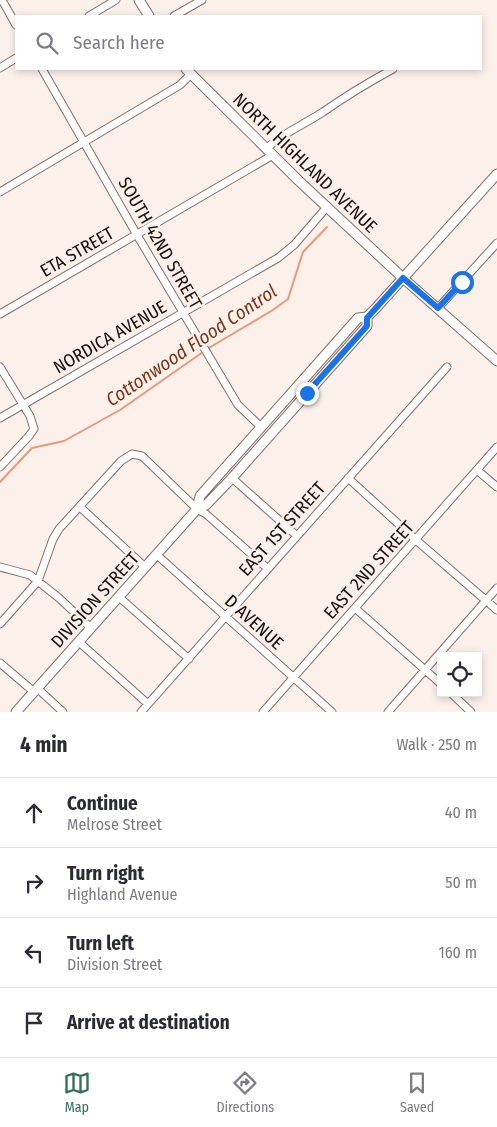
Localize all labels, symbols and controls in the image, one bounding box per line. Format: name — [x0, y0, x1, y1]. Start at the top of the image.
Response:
search box — [15, 15, 482, 70]
icon: search — [33, 29, 61, 57]
text: Search here — [73, 31, 165, 54]
street label: NORTH HIGHLAND AVENUE — [228, 88, 382, 238]
street label: SOUTH 42ND STREET — [113, 173, 207, 313]
street label: ETA STREET — [36, 222, 118, 282]
route start — [451, 271, 474, 294]
water label: Cottonwood Flood Control — [101, 280, 281, 411]
street label: NORDICA AVENUE — [50, 296, 170, 378]
route end — [296, 382, 319, 405]
street label: EAST 1ST STREET — [234, 477, 330, 581]
street label: EAST 2ND STREET — [319, 516, 419, 624]
street label: DIVISION STREET — [46, 547, 144, 652]
street label: D AVENUE — [220, 590, 288, 654]
map controls — [437, 652, 482, 697]
button: locate — [437, 652, 482, 697]
text: 4 min — [20, 732, 68, 758]
text: Walk · 250 m — [396, 735, 477, 754]
text: Continue — [67, 792, 138, 815]
icon: ahead — [20, 799, 48, 827]
text: 40 m — [445, 803, 477, 822]
text: Melrose Street — [67, 815, 162, 834]
text: Turn right — [67, 862, 144, 885]
icon: right — [20, 869, 48, 897]
text: 50 m — [445, 873, 477, 892]
text: Highland Avenue — [67, 885, 178, 904]
text: Turn left — [67, 932, 134, 955]
icon: left — [20, 939, 48, 967]
text: 160 m — [438, 943, 477, 962]
text: Division Street — [67, 955, 162, 974]
icon: arrive — [20, 1009, 48, 1037]
text: Arrive at destination — [67, 1011, 230, 1034]
tab: Map — [63, 1069, 91, 1116]
tab: Directions — [216, 1069, 274, 1116]
tab: Saved — [400, 1069, 434, 1116]

